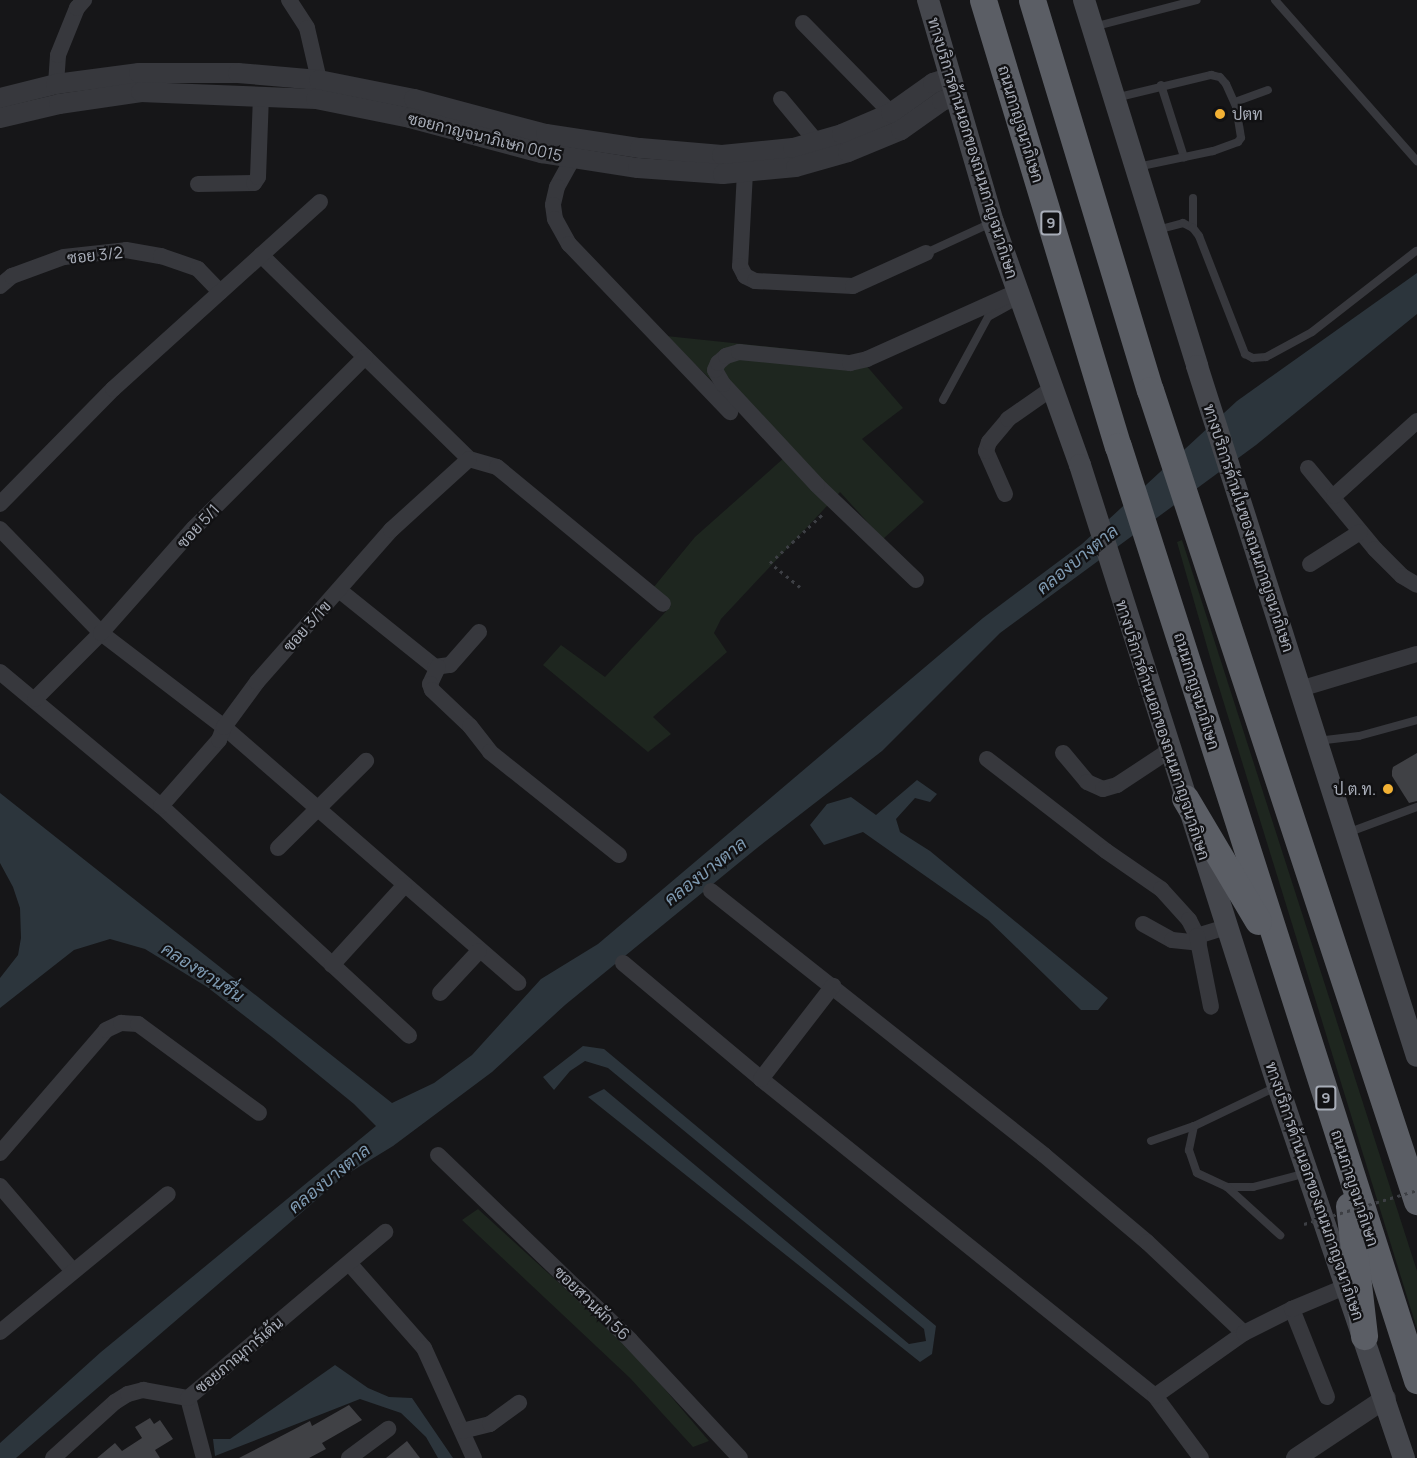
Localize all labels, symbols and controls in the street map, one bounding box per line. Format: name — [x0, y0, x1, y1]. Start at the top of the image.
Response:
street label: ทางบริการด้านนอกของถนนกาญจนาภิเษก — [924, 15, 1022, 281]
street label: ถนนกาญจนาภิเษก — [994, 63, 1048, 185]
place label: ปตท — [1232, 104, 1263, 124]
marker: ปตท — [1213, 107, 1227, 121]
street label: ซอยกาญจนาภิเษก 0015 — [406, 109, 564, 165]
road number: 9 — [1039, 211, 1063, 235]
street label: ซอย 3/2 — [66, 243, 124, 267]
street label: ทางบริการด้านในของถนนกาญจนาภิเษก — [1200, 401, 1298, 655]
street label: ซอย 5/1 — [173, 500, 223, 552]
water label: คลองบางตาล — [1032, 520, 1122, 598]
street label: ซอย 3/1ข — [279, 596, 335, 656]
street label: ทางบริการด้านนอกของถนนกาญจนาภิเษก — [1112, 598, 1214, 862]
street label: ถนนกาญจนาภิเษก — [1170, 630, 1224, 752]
place label: ป.ต.ท. — [1333, 779, 1376, 799]
marker: ป.ต.ท. — [1381, 782, 1395, 796]
water label: คลองบางตาล — [659, 832, 751, 910]
water label: คลองชวนชื่น — [158, 937, 248, 1007]
street label: ทางบริการด้านนอกของถนนกาญจนาภิเษก — [1262, 1059, 1368, 1323]
road number: 9 — [1314, 1086, 1338, 1110]
street label: ถนนกาญจนาภิเษก — [1327, 1127, 1383, 1249]
water label: คลองบางตาล — [284, 1139, 374, 1217]
street label: ซอยสวนผัก 56 — [550, 1262, 634, 1344]
street label: ซอยภาณุการ์เด้น — [191, 1313, 287, 1397]

